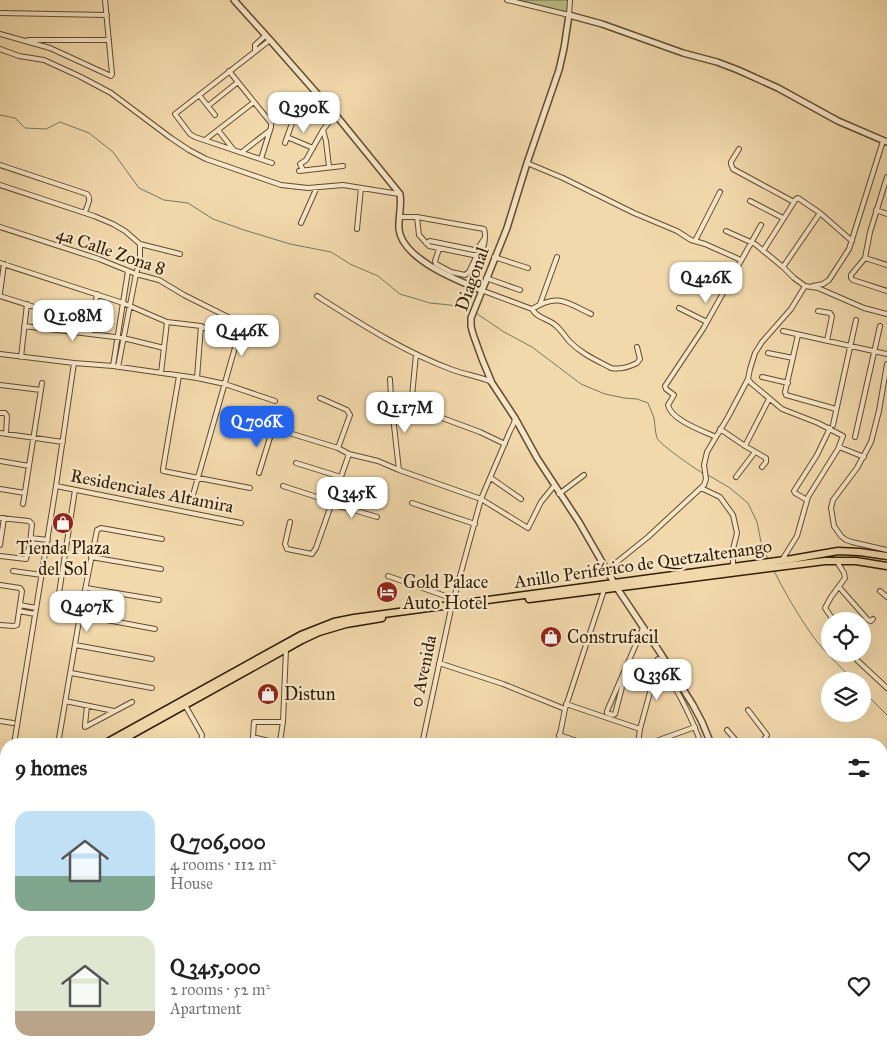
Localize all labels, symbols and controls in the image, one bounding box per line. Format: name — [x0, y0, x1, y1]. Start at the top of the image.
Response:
pin: Q 390K — [263, 92, 345, 134]
text: Q 390K — [279, 98, 329, 117]
street label: 4a Calle Zona 8 — [54, 222, 168, 280]
street label: Diagonal — [450, 244, 495, 314]
pin: Q 426K — [665, 262, 747, 304]
text: Q 426K — [680, 268, 732, 287]
pin: Q 1.08M — [27, 300, 119, 342]
text: Q 1.08M — [44, 306, 102, 325]
pin: Q 446K — [201, 314, 283, 357]
text: Q 446K — [216, 321, 268, 340]
pin: Q 1.17M — [359, 392, 451, 434]
text: Q 1.17M — [377, 398, 433, 417]
pin: Q 706K — [216, 406, 298, 448]
text: Q 706K — [231, 412, 283, 431]
street label: Residenciales Altamira — [68, 464, 236, 518]
pin: Q 345K — [311, 476, 393, 519]
text: Q 345K — [328, 483, 376, 502]
shop icon: Tienda Plaza del Sol — [51, 511, 75, 535]
street label: Anillo Periférico de Quetzaltenango — [512, 535, 774, 594]
place label: Tienda Plaza del Sol — [16, 537, 110, 580]
place label: Gold Palace Auto Hotel — [402, 571, 488, 614]
hotel icon: Gold Palace Auto Hotel — [375, 580, 399, 604]
pin: Q 407K — [46, 590, 128, 633]
text: Q 407K — [61, 597, 113, 616]
map controls — [821, 612, 871, 722]
button: locate — [821, 612, 871, 662]
shop icon: Construfacil — [539, 625, 563, 649]
place label: Construfacil — [567, 626, 659, 648]
street label: 0 Avenida — [405, 633, 441, 709]
pin: Q 336K — [616, 658, 698, 701]
text: Q 336K — [633, 665, 681, 684]
button: layers — [821, 672, 871, 722]
shop icon: Distun — [256, 682, 280, 706]
place label: Distun — [284, 683, 336, 705]
icon: filters — [845, 754, 873, 782]
text: 9 homes — [15, 755, 87, 781]
text: Q 706,000 — [170, 829, 266, 855]
icon: home — [55, 831, 115, 891]
icon: heart — [845, 847, 873, 875]
text: 4 rooms · 112 m² — [170, 855, 276, 874]
text: House — [170, 874, 213, 893]
text: Q 345,000 — [170, 954, 261, 980]
icon: home — [55, 956, 115, 1016]
icon: heart — [845, 972, 873, 1000]
text: 2 rooms · 52 m² — [170, 980, 270, 999]
text: Apartment — [170, 999, 242, 1018]

